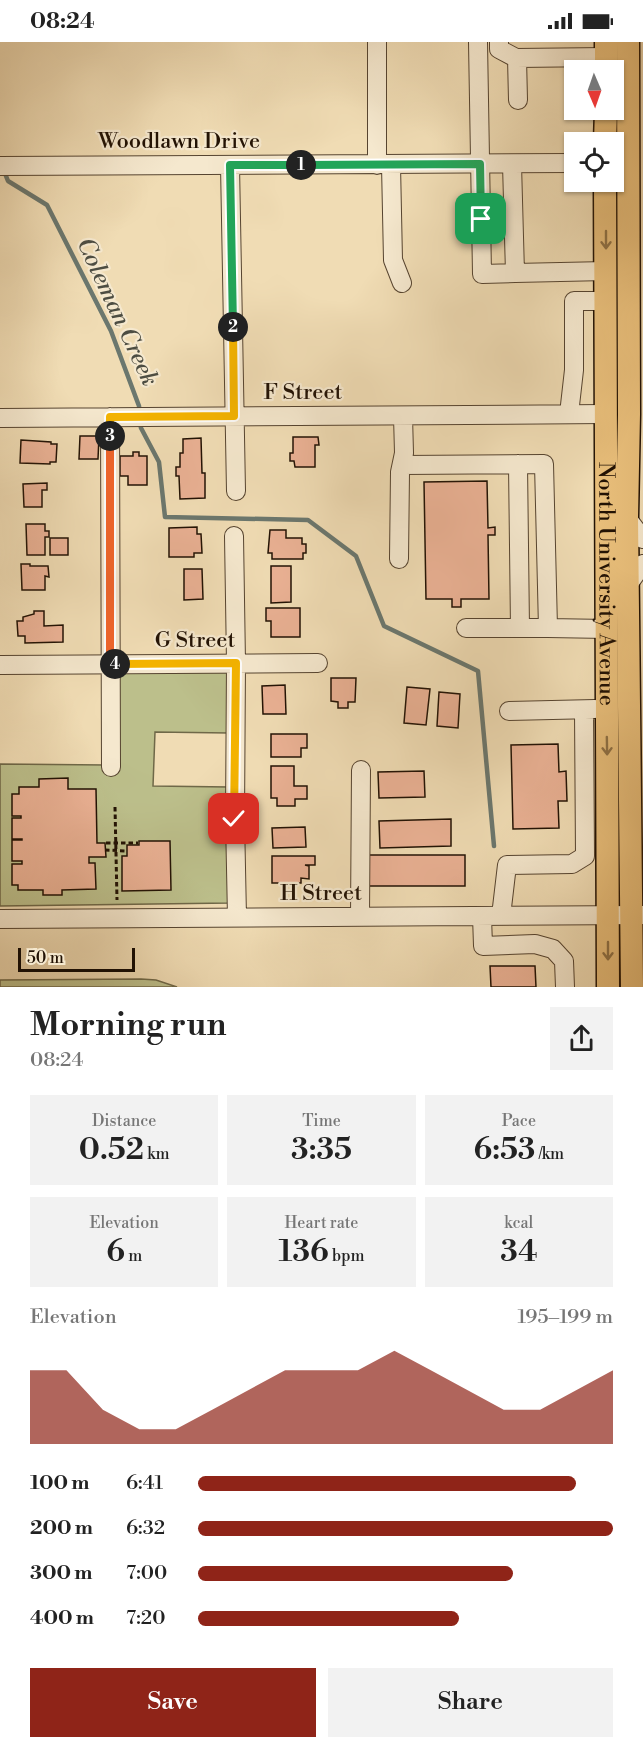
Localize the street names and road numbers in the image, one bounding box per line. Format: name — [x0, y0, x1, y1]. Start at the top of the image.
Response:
street label: Woodlawn Drive — [97, 128, 260, 155]
street label: F Street — [264, 379, 343, 406]
street label: North University Avenue — [593, 462, 620, 706]
street label: G Street — [155, 627, 235, 654]
street label: H Street — [280, 880, 362, 907]

